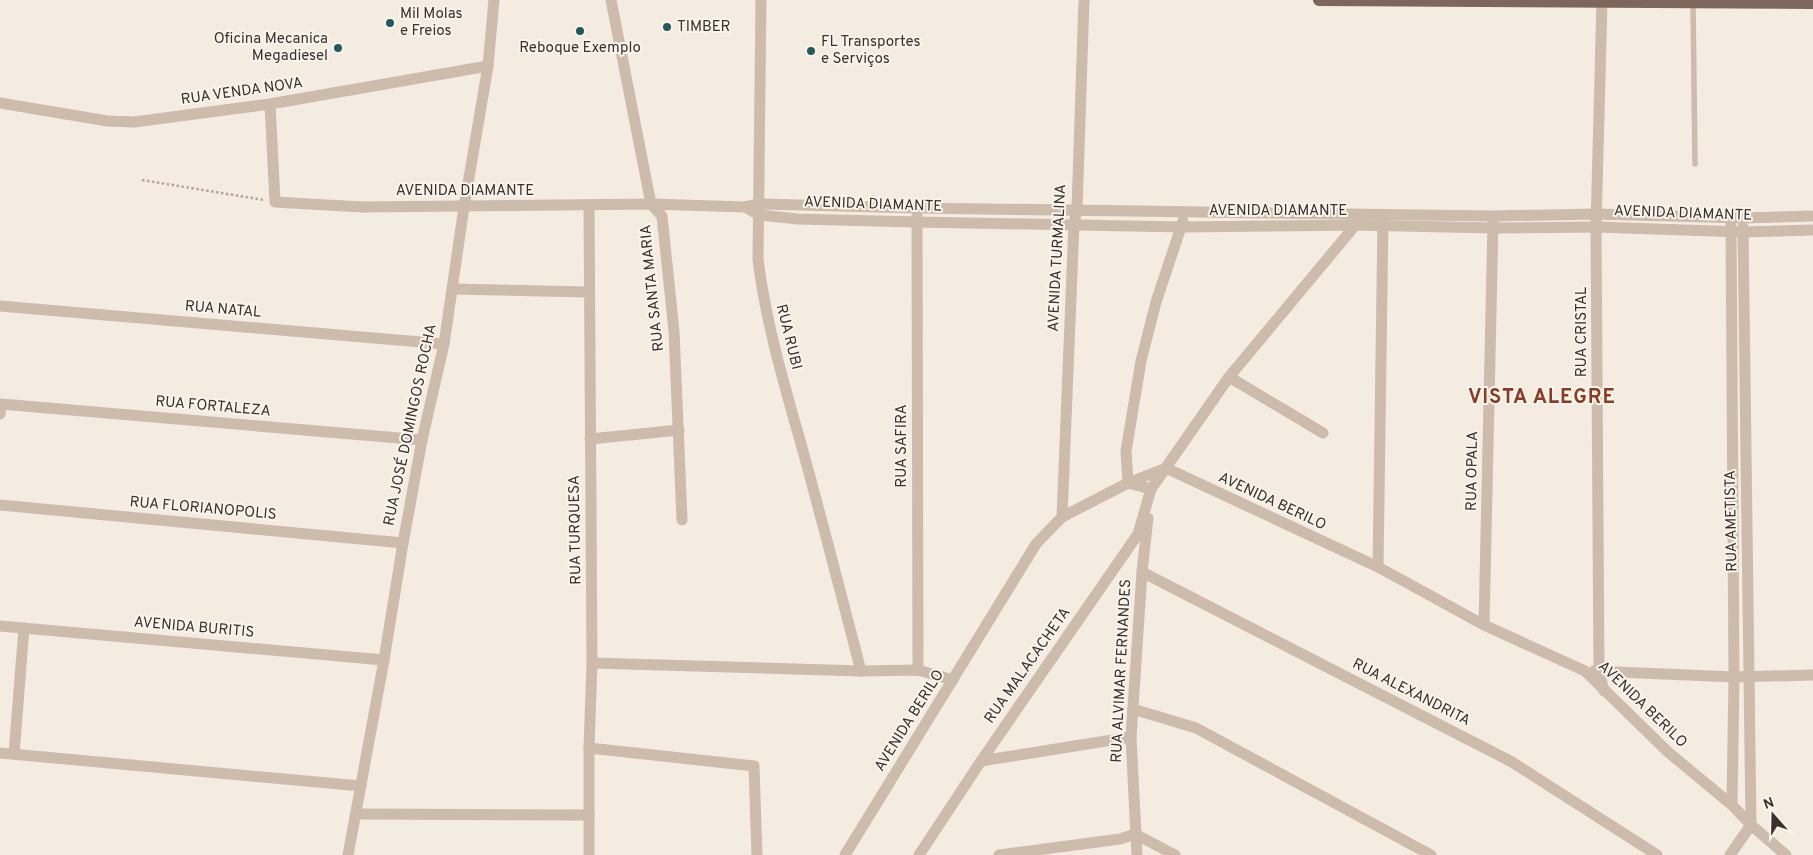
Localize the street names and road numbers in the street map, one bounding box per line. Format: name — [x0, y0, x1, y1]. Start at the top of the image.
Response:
street label: RUA VENDA NOVA — [180, 74, 304, 110]
street label: AVENIDA DIAMANTE — [396, 182, 534, 201]
street label: AVENIDA TURMALINA — [1045, 184, 1071, 332]
street label: AVENIDA DIAMANTE — [803, 193, 943, 217]
street label: AVENIDA DIAMANTE — [1209, 202, 1347, 221]
street label: AVENIDA DIAMANTE — [1613, 202, 1753, 226]
street label: RUA SANTA MARIA — [637, 224, 669, 352]
street label: RUA CRISTAL — [1573, 287, 1592, 377]
street label: RUA NATAL — [184, 297, 262, 323]
street label: RUA RUBI — [771, 302, 805, 372]
street label: RUA JOSÉ DOMINGOS ROCHA — [379, 322, 442, 528]
street label: RUA FORTALEZA — [154, 392, 272, 422]
street label: RUA SAFIRA — [893, 404, 912, 488]
street label: RUA OPALA — [1463, 431, 1483, 511]
street label: AVENIDA BERILO — [1215, 469, 1329, 535]
street label: RUA AMETISTA — [1722, 470, 1742, 572]
street label: RUA TURQUESA — [566, 475, 586, 585]
street label: RUA FLORIANOPOLIS — [129, 493, 277, 525]
street label: RUA ALVIMAR FERNANDES — [1108, 579, 1136, 763]
street label: RUA MALACACHETA — [981, 604, 1075, 728]
street label: AVENIDA BURITIS — [133, 613, 255, 643]
street label: RUA ALEXANDRITA — [1349, 655, 1473, 731]
street label: AVENIDA BERILO — [1593, 658, 1691, 752]
street label: AVENIDA BERILO — [871, 666, 949, 776]

